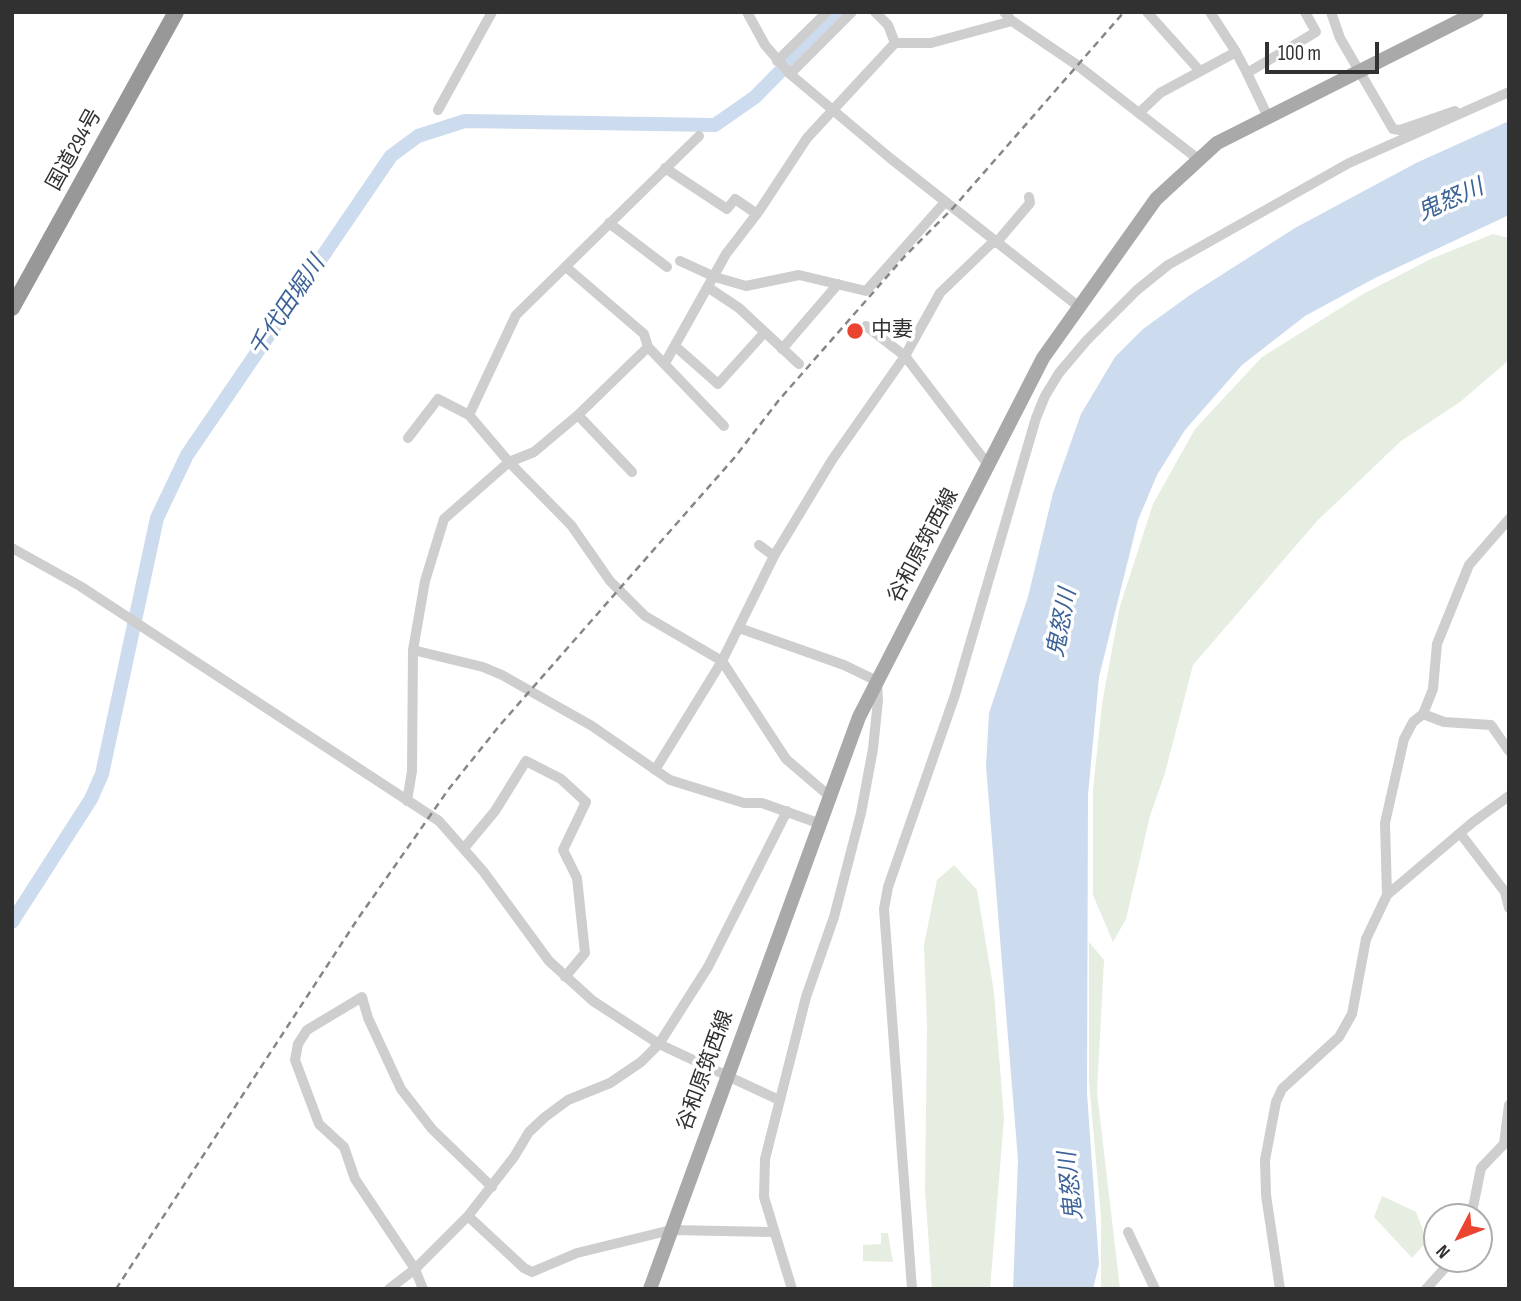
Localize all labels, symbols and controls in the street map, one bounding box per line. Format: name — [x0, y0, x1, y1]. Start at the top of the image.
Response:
scale bar — [1269, 28, 1383, 72]
text: 100 m — [1278, 41, 1321, 66]
street label: 国道294号 — [42, 105, 108, 195]
water label: 鬼怒川 — [1414, 174, 1488, 228]
water label: 千代田堀川 — [244, 252, 332, 362]
place label: 中妻 — [871, 318, 913, 344]
marker: 中妻 — [845, 321, 865, 341]
street label: 谷和原筑西線 — [883, 484, 965, 608]
water label: 鬼怒川 — [1043, 587, 1083, 659]
street label: 谷和原筑西線 — [673, 1007, 739, 1135]
water label: 鬼怒川 — [1055, 1150, 1089, 1222]
north arrow — [1423, 1203, 1493, 1273]
text: N — [1432, 1240, 1455, 1263]

